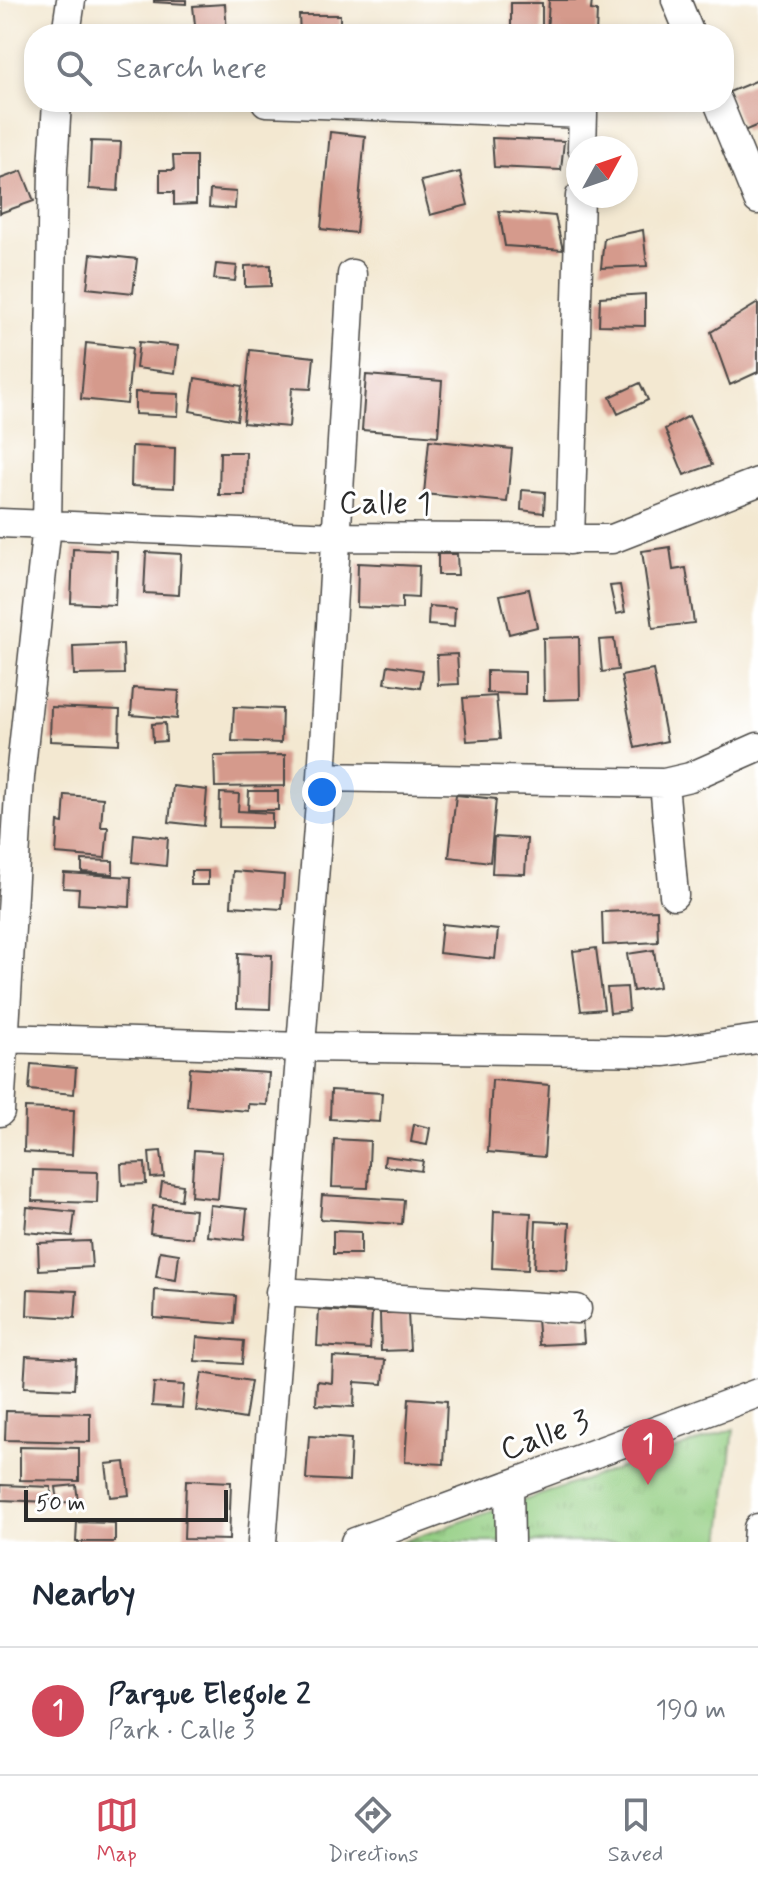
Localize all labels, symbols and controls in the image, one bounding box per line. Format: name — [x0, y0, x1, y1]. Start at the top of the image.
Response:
search box — [24, 24, 734, 112]
icon: search — [52, 46, 96, 90]
text: Search here — [116, 49, 267, 88]
north arrow — [566, 136, 638, 208]
street label: Calle 1 — [339, 482, 431, 526]
your location — [302, 772, 342, 812]
street label: Calle 3 — [495, 1401, 595, 1471]
pin: 1 — [622, 1419, 674, 1485]
scale bar — [24, 1486, 228, 1522]
text: 50 m — [36, 1490, 85, 1518]
text: Nearby — [32, 1572, 136, 1617]
text: Parque Elegole 2 — [108, 1675, 311, 1714]
text: 1 — [52, 1694, 64, 1728]
text: 190 m — [656, 1694, 726, 1728]
text: Park · Calle 3 — [108, 1714, 254, 1748]
tab: Map — [95, 1793, 139, 1869]
tab: Directions — [328, 1793, 418, 1869]
tab: Saved — [608, 1793, 663, 1869]

